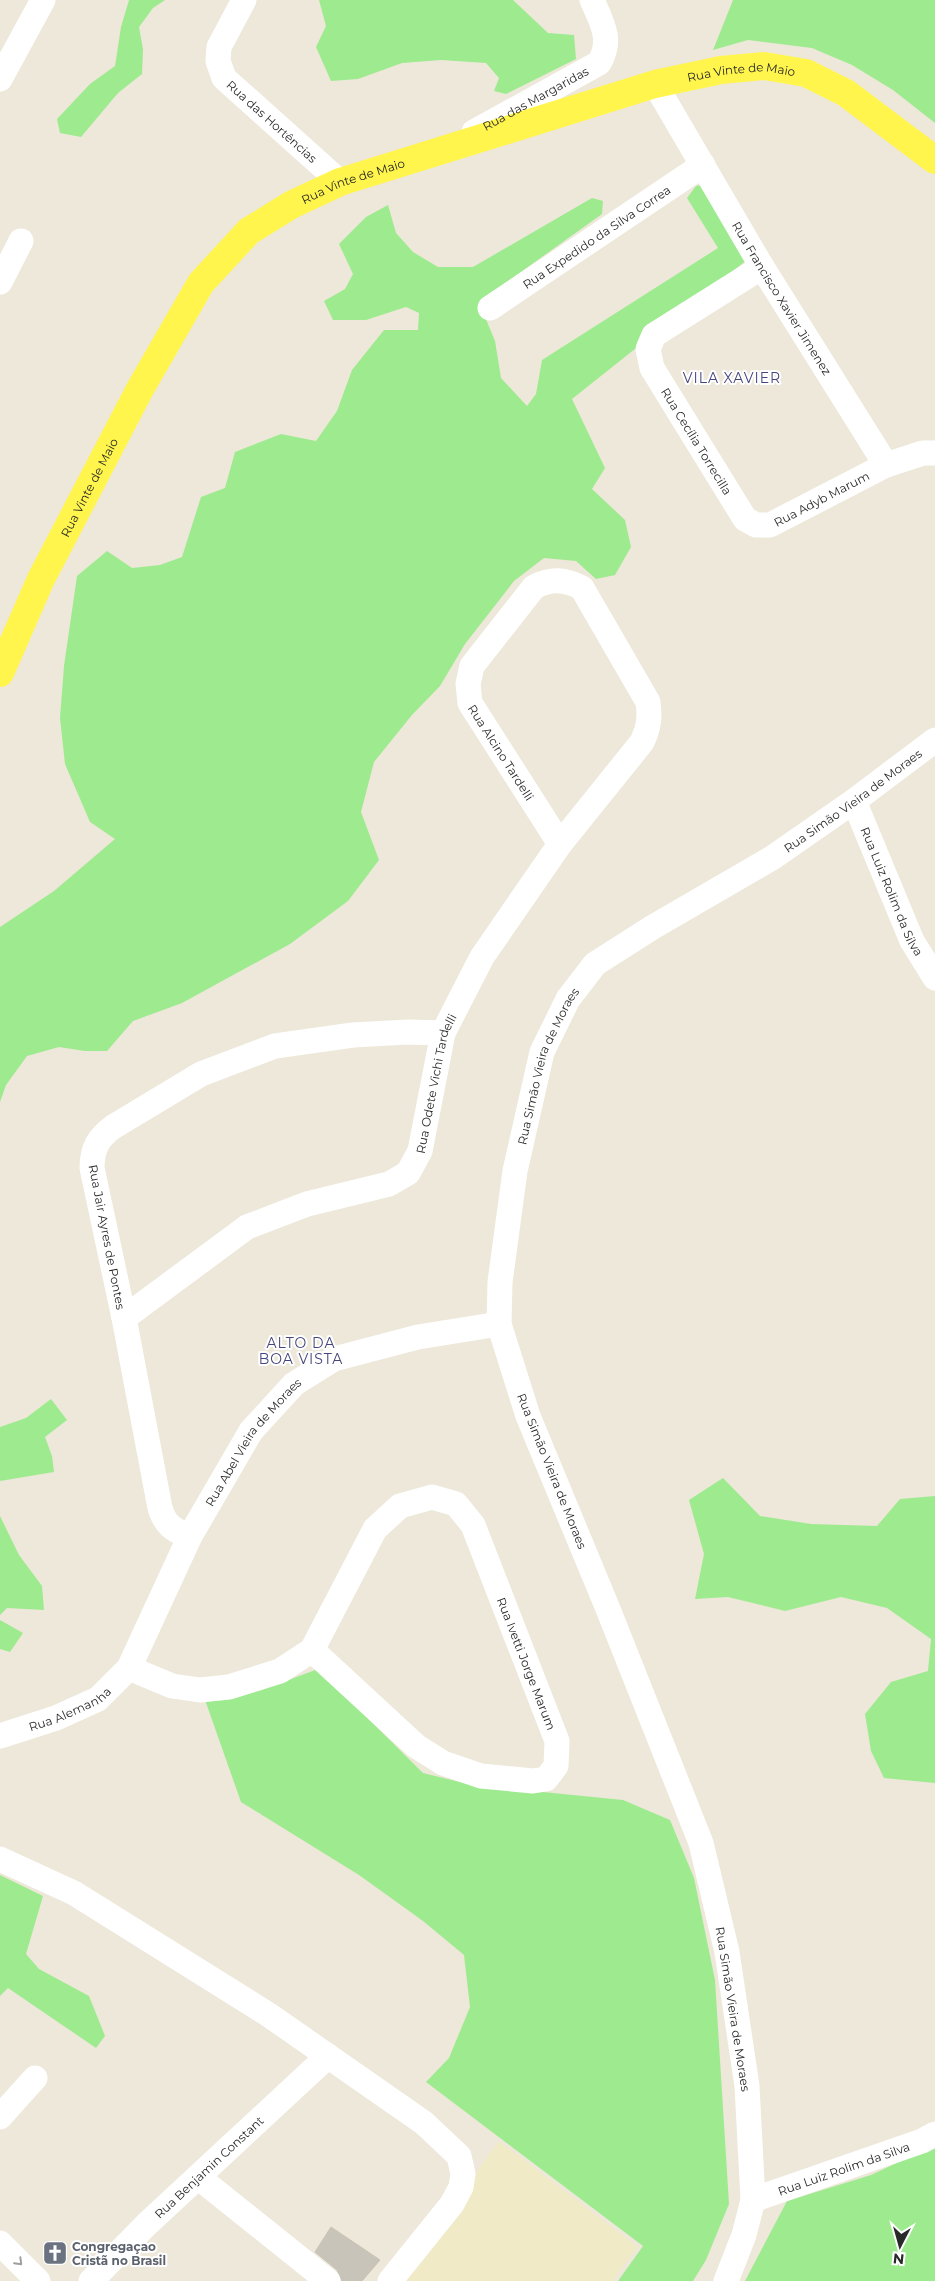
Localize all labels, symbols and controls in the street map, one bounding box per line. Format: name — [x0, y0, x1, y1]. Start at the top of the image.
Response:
street label: Rua Vinte de Maio — [686, 58, 797, 84]
street label: Rua das Margaridas — [480, 63, 591, 133]
street label: Rua das Hortências — [224, 77, 321, 166]
street label: Rua Vinte de Maio — [299, 155, 407, 207]
street label: Rua Expedido da Silva Correa — [519, 182, 673, 292]
street label: Rua Francisco Xavier Jimenez — [729, 219, 835, 378]
district label: VILA XAVIER — [683, 369, 781, 387]
street label: Rua Cecília Torrecilla — [658, 385, 736, 497]
street label: Rua Vinte de Maio — [57, 435, 121, 539]
street label: Rua Adyb Marum — [771, 467, 872, 529]
street label: Rua Alcino Tardelli — [465, 701, 538, 803]
street label: Rua Simão Vieira de Moraes — [781, 745, 924, 855]
street label: Rua Luiz Rolim da Silva — [858, 825, 927, 958]
street label: Rua Simão Vieira de Moraes — [514, 984, 582, 1146]
street label: Rua Odete Vichi Tardelli — [412, 1011, 459, 1155]
street label: Rua Jair Ayres de Pontes — [86, 1163, 128, 1311]
district label: ALTO DA BOA VISTA — [259, 1334, 343, 1368]
street label: Rua Abel Vieira de Moraes — [202, 1374, 304, 1509]
street label: Rua Simão Vieira de Moraes — [514, 1391, 590, 1551]
street label: Rua Ivetti Jorge Marum — [494, 1595, 559, 1732]
street label: Rua Alemanha — [27, 1683, 114, 1734]
street label: Rua Simão Vieira de Moraes — [713, 1926, 753, 2093]
street label: Rua Benjamin Constant — [151, 2112, 266, 2221]
street label: Rua Luiz Rolim da Silva — [776, 2138, 912, 2198]
north arrow — [875, 2221, 925, 2271]
place label: Congregaçao Cristã no Brasil — [72, 2239, 166, 2268]
church icon: Congregaçao Cristã no Brasil — [42, 2240, 68, 2266]
text: N — [892, 2249, 905, 2268]
one-way arrow — [13, 2256, 22, 2265]

